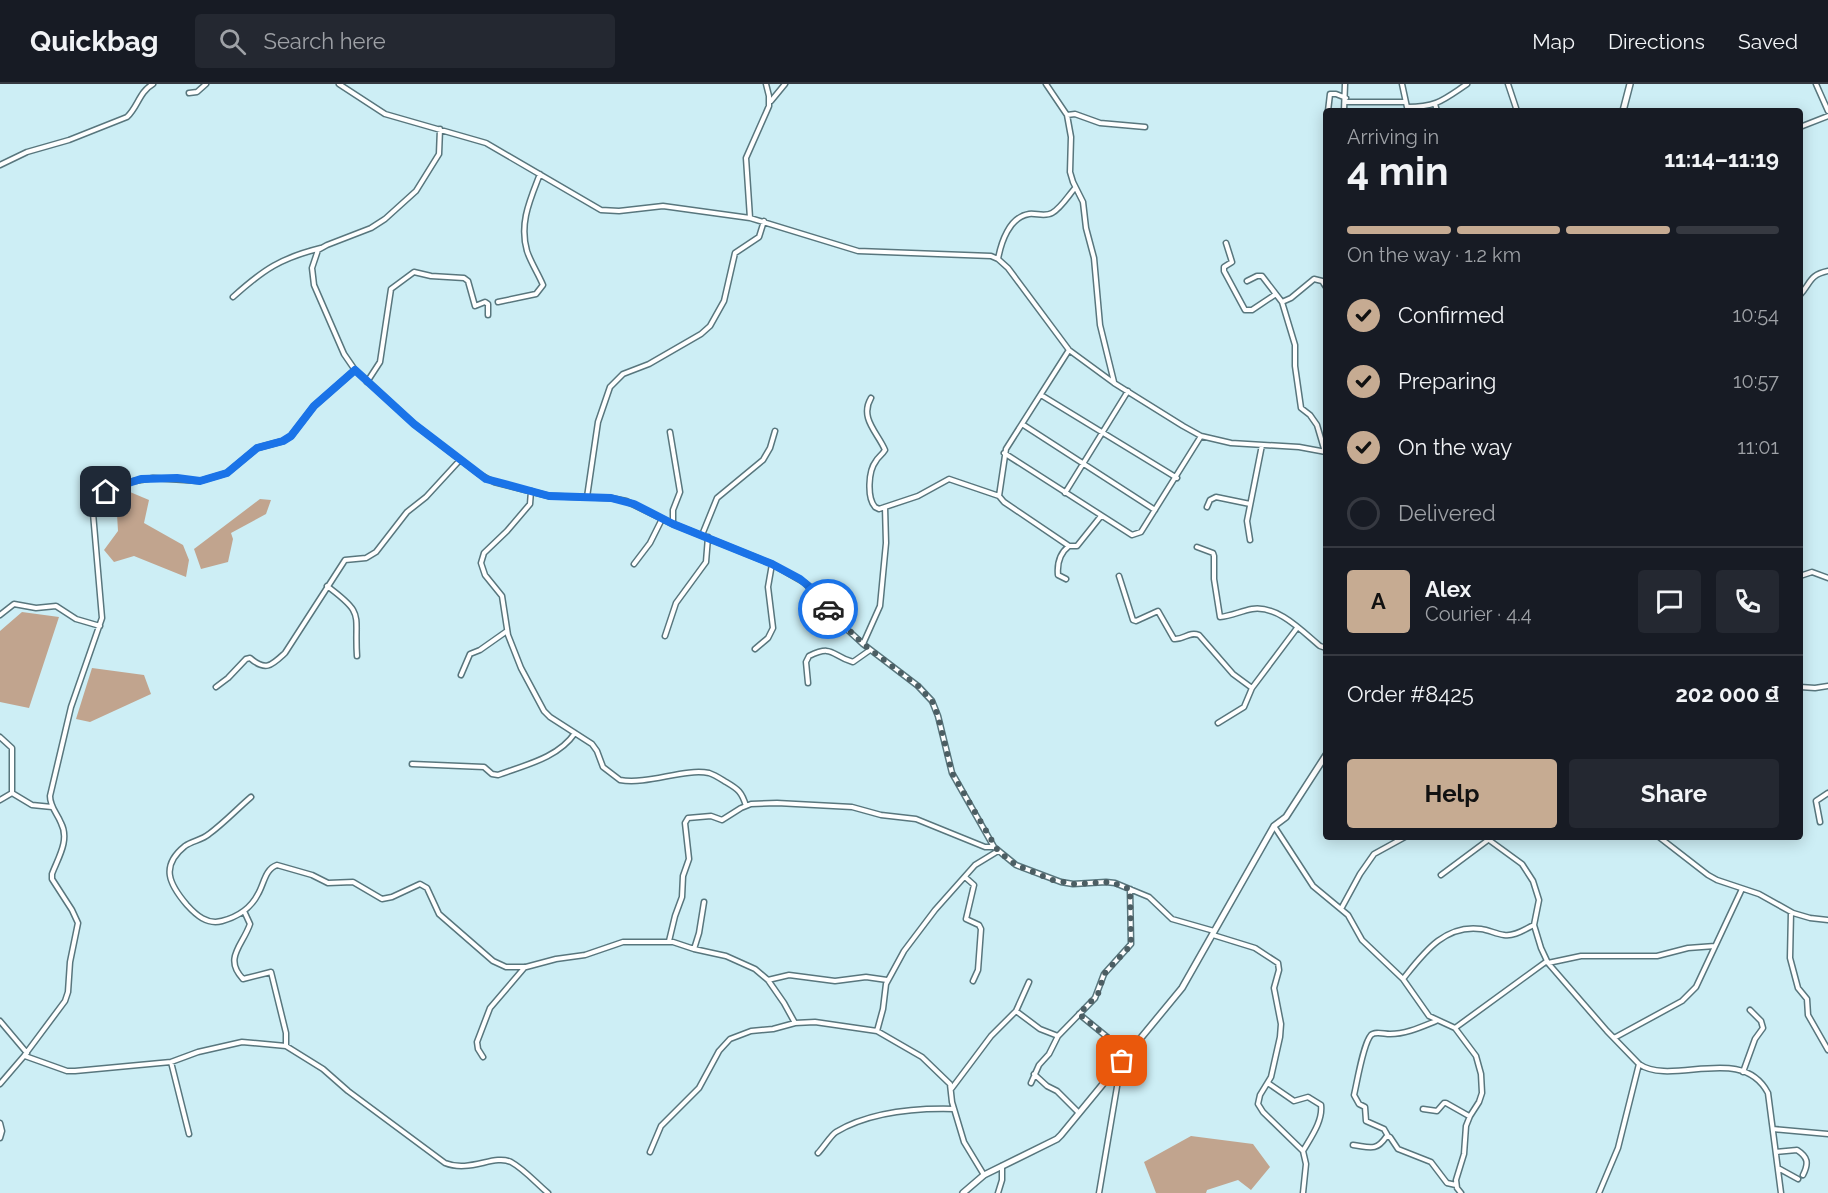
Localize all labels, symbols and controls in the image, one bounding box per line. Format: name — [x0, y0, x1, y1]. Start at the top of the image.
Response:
search box — [195, 14, 615, 68]
text: Quickbag — [30, 25, 159, 58]
icon: search — [216, 25, 249, 58]
text: Search here — [264, 28, 386, 54]
text: Map — [1532, 29, 1575, 54]
text: Directions — [1608, 29, 1705, 54]
text: Saved — [1738, 29, 1798, 54]
text: Arriving in — [1347, 125, 1439, 149]
text: 11:14–11:19 — [1664, 146, 1779, 172]
text: 4 min — [1347, 148, 1448, 194]
text: On the way · 1.2 km — [1347, 243, 1521, 267]
icon: check — [1347, 299, 1380, 332]
text: Confirmed — [1398, 302, 1505, 328]
text: 10:54 — [1733, 303, 1779, 327]
icon: check — [1347, 365, 1380, 398]
text: Preparing — [1398, 368, 1496, 394]
text: 10:57 — [1733, 369, 1779, 393]
icon: check — [1347, 431, 1380, 464]
text: On the way — [1398, 434, 1512, 460]
text: 11:01 — [1737, 435, 1779, 459]
pin — [80, 466, 131, 517]
icon: home — [89, 475, 122, 508]
text: Delivered — [1398, 500, 1496, 526]
button: chat — [1638, 570, 1701, 633]
button: phone — [1716, 570, 1779, 633]
text: Alex — [1425, 576, 1471, 602]
courier — [798, 579, 858, 639]
text: A — [1371, 588, 1386, 614]
icon: car — [812, 593, 845, 626]
text: Courier · 4.4 — [1425, 602, 1532, 626]
text: Order #8425 — [1347, 681, 1474, 707]
text: 202 000 ₫ — [1675, 681, 1779, 707]
button: Help — [1347, 759, 1557, 828]
button: Share — [1569, 759, 1779, 828]
pin — [1096, 1035, 1147, 1086]
icon: bag — [1105, 1044, 1138, 1077]

